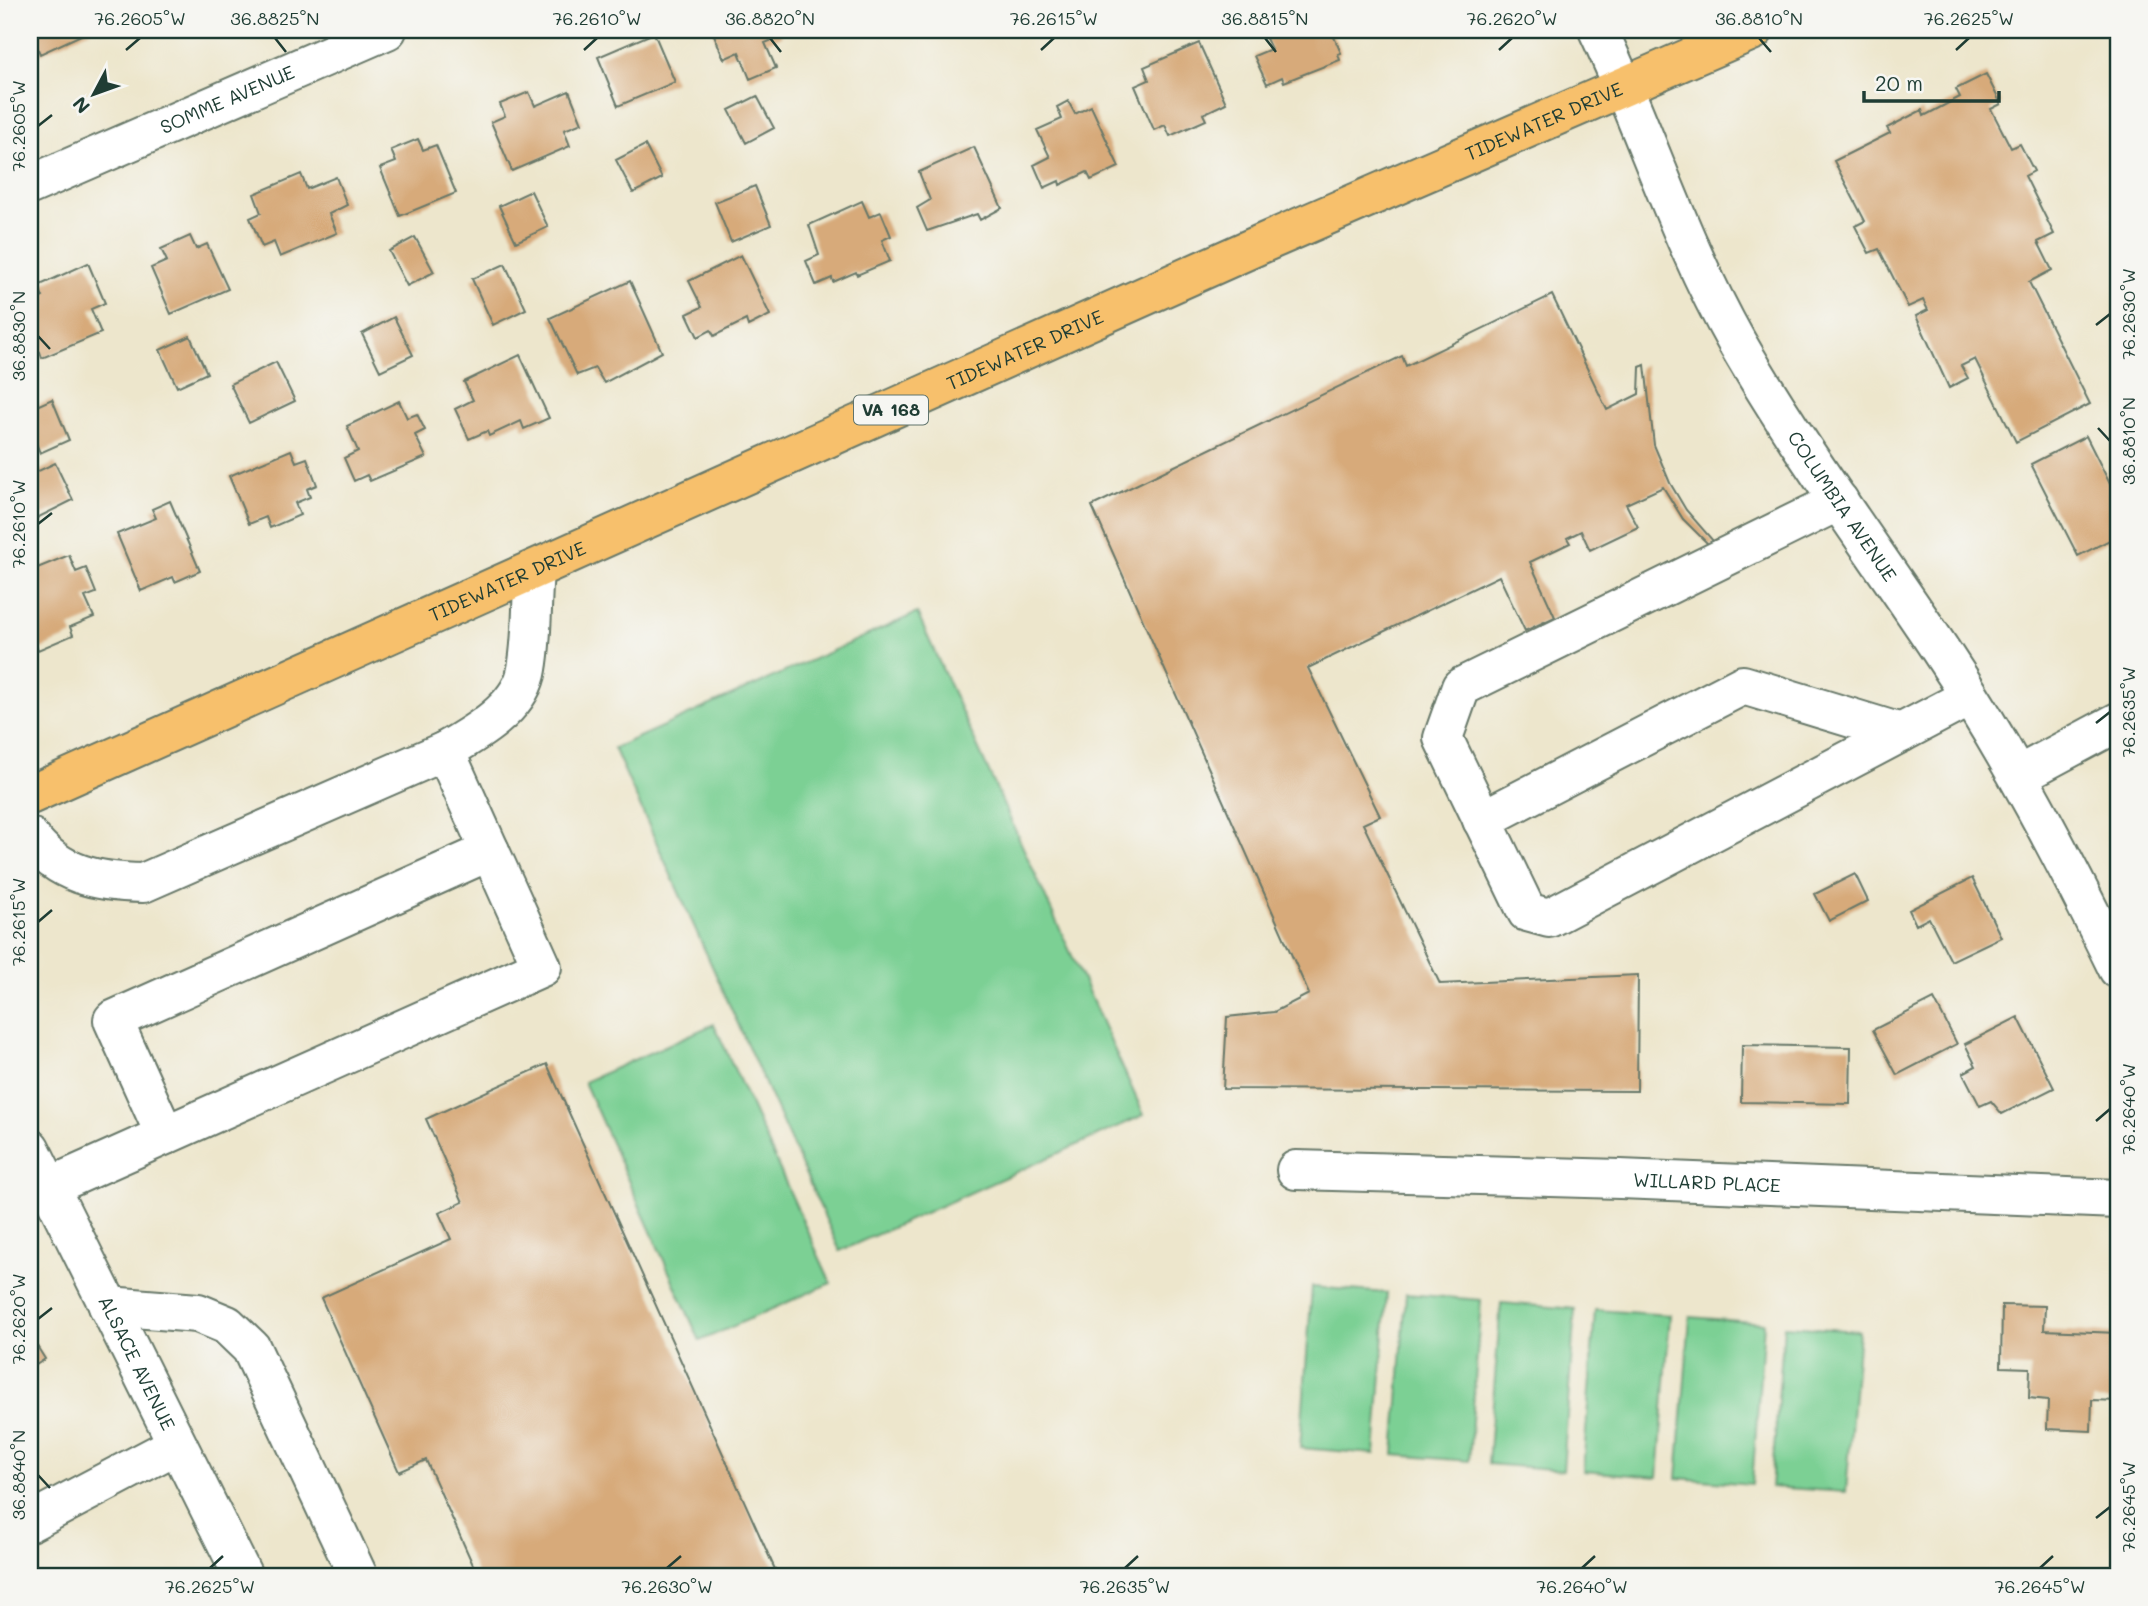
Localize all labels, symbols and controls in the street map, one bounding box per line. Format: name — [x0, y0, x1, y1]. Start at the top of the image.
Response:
text: 76.2605°W — [94, 6, 186, 30]
text: 36.8825°N — [230, 6, 320, 30]
text: 76.2610°W — [553, 6, 642, 30]
text: 36.8820°N — [725, 6, 815, 30]
text: 76.2615°W — [1010, 6, 1098, 30]
text: 36.8815°N — [1221, 6, 1309, 30]
text: 76.2620°W — [1467, 6, 1557, 30]
text: 36.8810°N — [1715, 6, 1803, 30]
text: 76.2625°W — [1924, 6, 2014, 30]
street label: SOMME AVENUE — [156, 59, 298, 139]
north arrow — [60, 60, 130, 130]
scale bar — [1864, 60, 1999, 104]
text: 20 m — [1875, 69, 1923, 96]
street label: TIDEWATER DRIVE — [1461, 76, 1626, 166]
text: 76.2605°W — [6, 80, 30, 172]
text: N — [67, 92, 95, 119]
text: 76.2630°W — [2116, 268, 2140, 360]
text: 36.8830°N — [6, 291, 30, 381]
street label: TIDEWATER DRIVE — [942, 303, 1107, 395]
road number: VA 168 — [854, 396, 928, 424]
text: 36.8810°N — [2116, 397, 2140, 485]
street label: COLUMBIA AVENUE — [1783, 426, 1903, 586]
text: 76.2610°W — [6, 480, 30, 569]
street label: TIDEWATER DRIVE — [425, 535, 590, 627]
text: 76.2635°W — [2116, 667, 2140, 757]
text: 76.2615°W — [6, 878, 30, 966]
text: 76.2640°W — [2116, 1063, 2140, 1155]
street label: WILLARD PLACE — [1633, 1167, 1781, 1197]
text: 76.2620°W — [6, 1274, 30, 1364]
street label: ALSACE AVENUE — [93, 1291, 181, 1434]
text: 36.8840°N — [6, 1430, 30, 1520]
text: 76.2645°W — [2116, 1462, 2140, 1552]
text: 76.2625°W — [165, 1574, 255, 1598]
text: 76.2630°W — [621, 1574, 713, 1598]
text: 76.2635°W — [1080, 1574, 1170, 1598]
text: 76.2640°W — [1536, 1574, 1628, 1598]
text: 76.2645°W — [1995, 1574, 2085, 1598]

